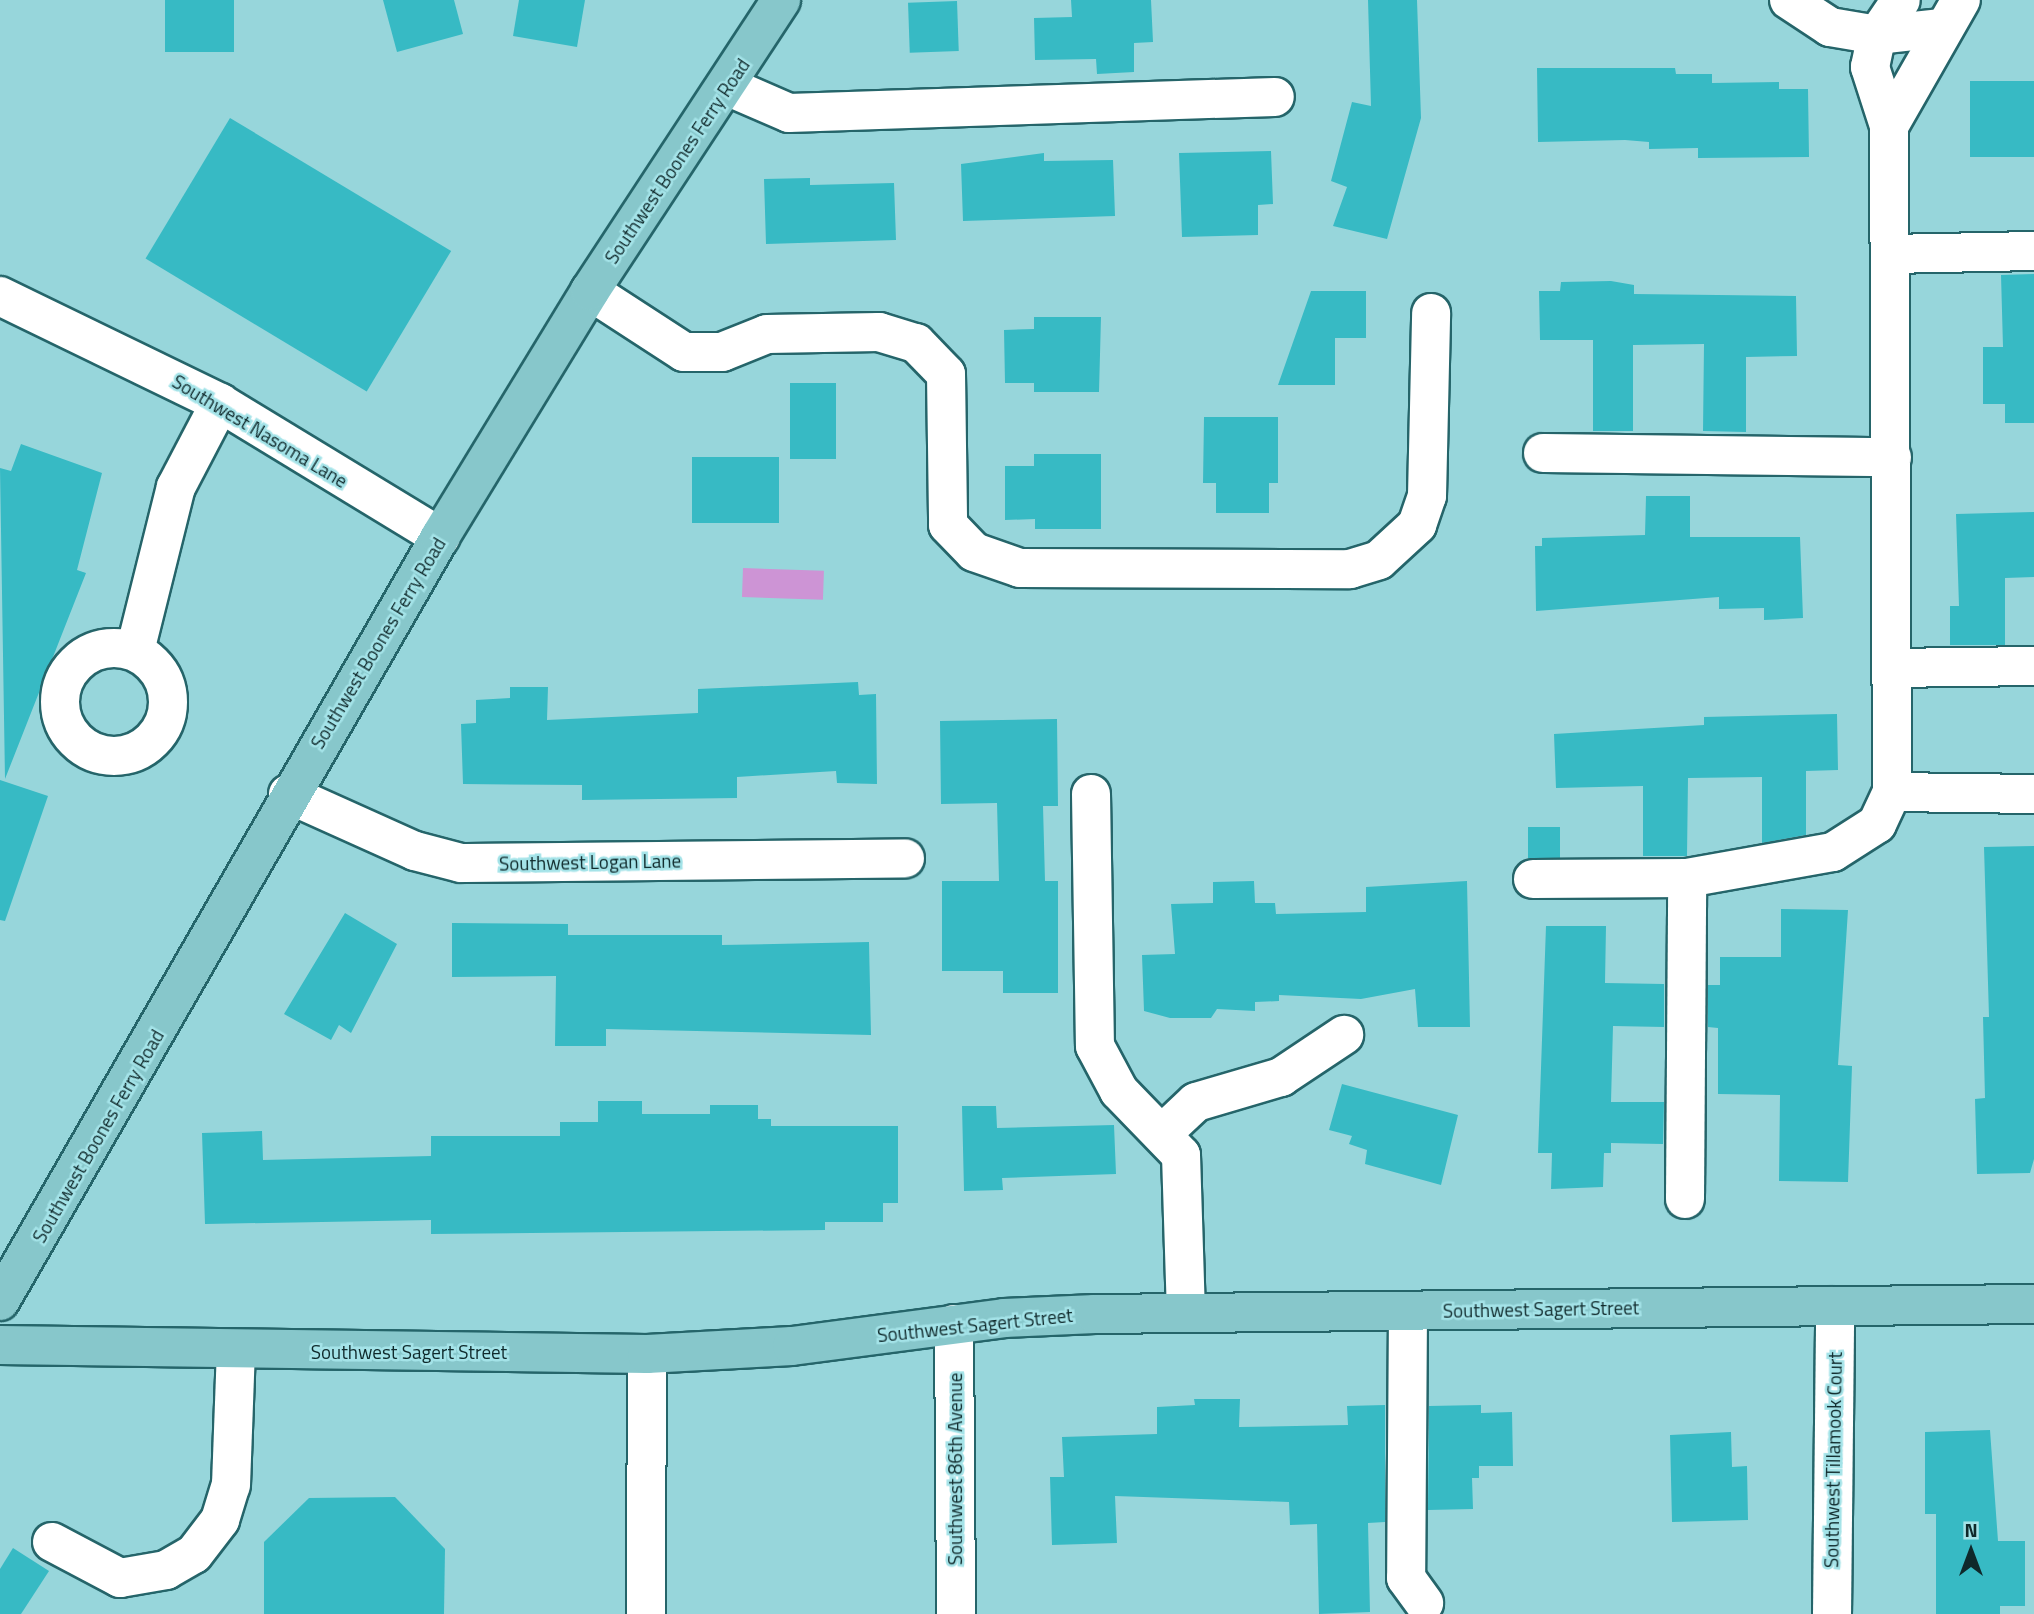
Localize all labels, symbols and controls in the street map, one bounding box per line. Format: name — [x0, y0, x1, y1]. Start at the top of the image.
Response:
street label: Southwest Boones Ferry Road — [600, 54, 754, 268]
street label: Southwest Nasoma Lane — [168, 370, 352, 492]
street label: Southwest Boones Ferry Road — [306, 533, 450, 753]
street label: Southwest Logan Lane — [499, 849, 681, 875]
street label: Southwest Boones Ferry Road — [28, 1025, 168, 1247]
street label: Southwest Sagert Street — [1443, 1296, 1639, 1322]
street label: Southwest Sagert Street — [876, 1303, 1074, 1347]
street label: Southwest Sagert Street — [311, 1341, 507, 1363]
street label: Southwest Tillamook Court — [1820, 1352, 1846, 1568]
street label: Southwest 86th Avenue — [944, 1373, 966, 1565]
text: N — [1964, 1515, 1978, 1544]
north arrow — [1936, 1516, 2006, 1586]

